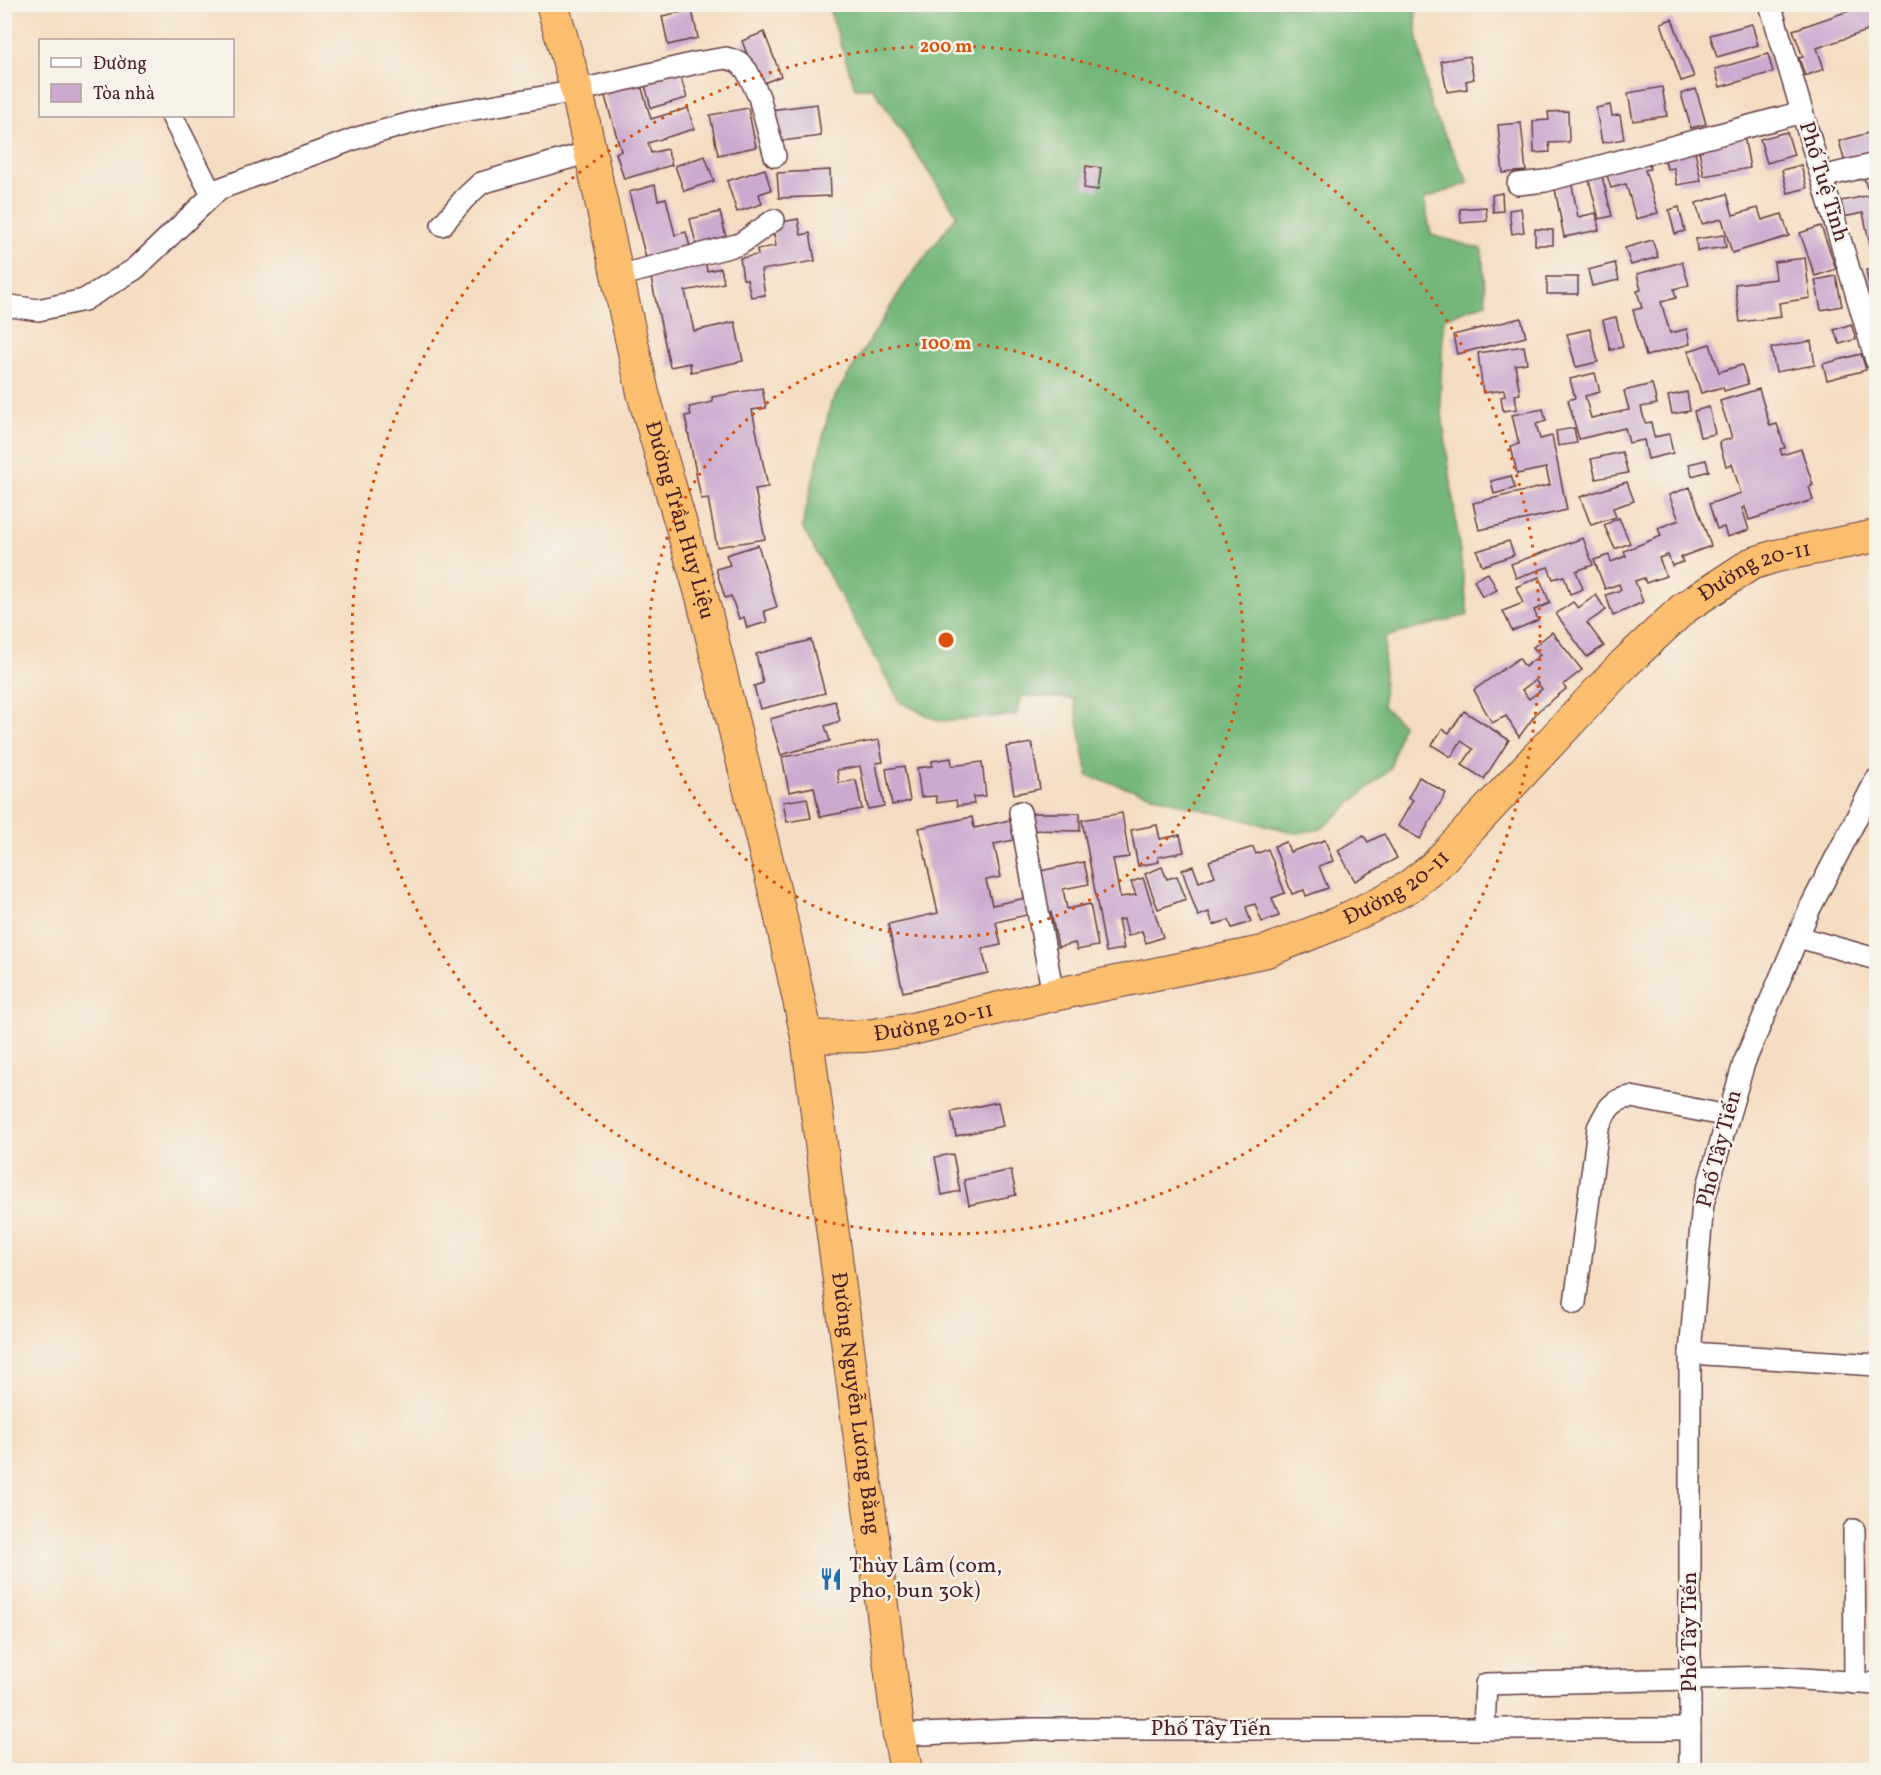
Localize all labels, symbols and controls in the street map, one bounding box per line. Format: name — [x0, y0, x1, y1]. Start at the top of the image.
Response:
text: 200 m — [920, 35, 972, 60]
legend — [39, 39, 234, 117]
text: Đường — [93, 52, 147, 77]
text: Tòa nhà — [93, 82, 155, 107]
street label: Phố Tuệ Tĩnh — [1790, 118, 1856, 246]
text: 100 m — [921, 332, 971, 357]
street label: Đường Trần Huy Liệu — [636, 417, 722, 623]
street label: Đường 20-11 — [1692, 534, 1814, 610]
centre of rings — [936, 630, 956, 650]
street label: Đường 20-11 — [1338, 843, 1458, 934]
street label: Đường 20-11 — [872, 994, 997, 1050]
street label: Phố Tây Tiến — [1689, 1087, 1751, 1211]
street label: Đường Nguyễn Lương Bằng — [823, 1270, 888, 1537]
place label: Thùy Lâm (com, pho, bun 30k) — [849, 1551, 1002, 1607]
restaurant icon: Thùy Lâm (com, pho, bun 30k) — [818, 1566, 844, 1592]
street label: Phố Tây Tiến — [1675, 1572, 1706, 1692]
street label: Phố Tây Tiến — [1151, 1714, 1271, 1745]

